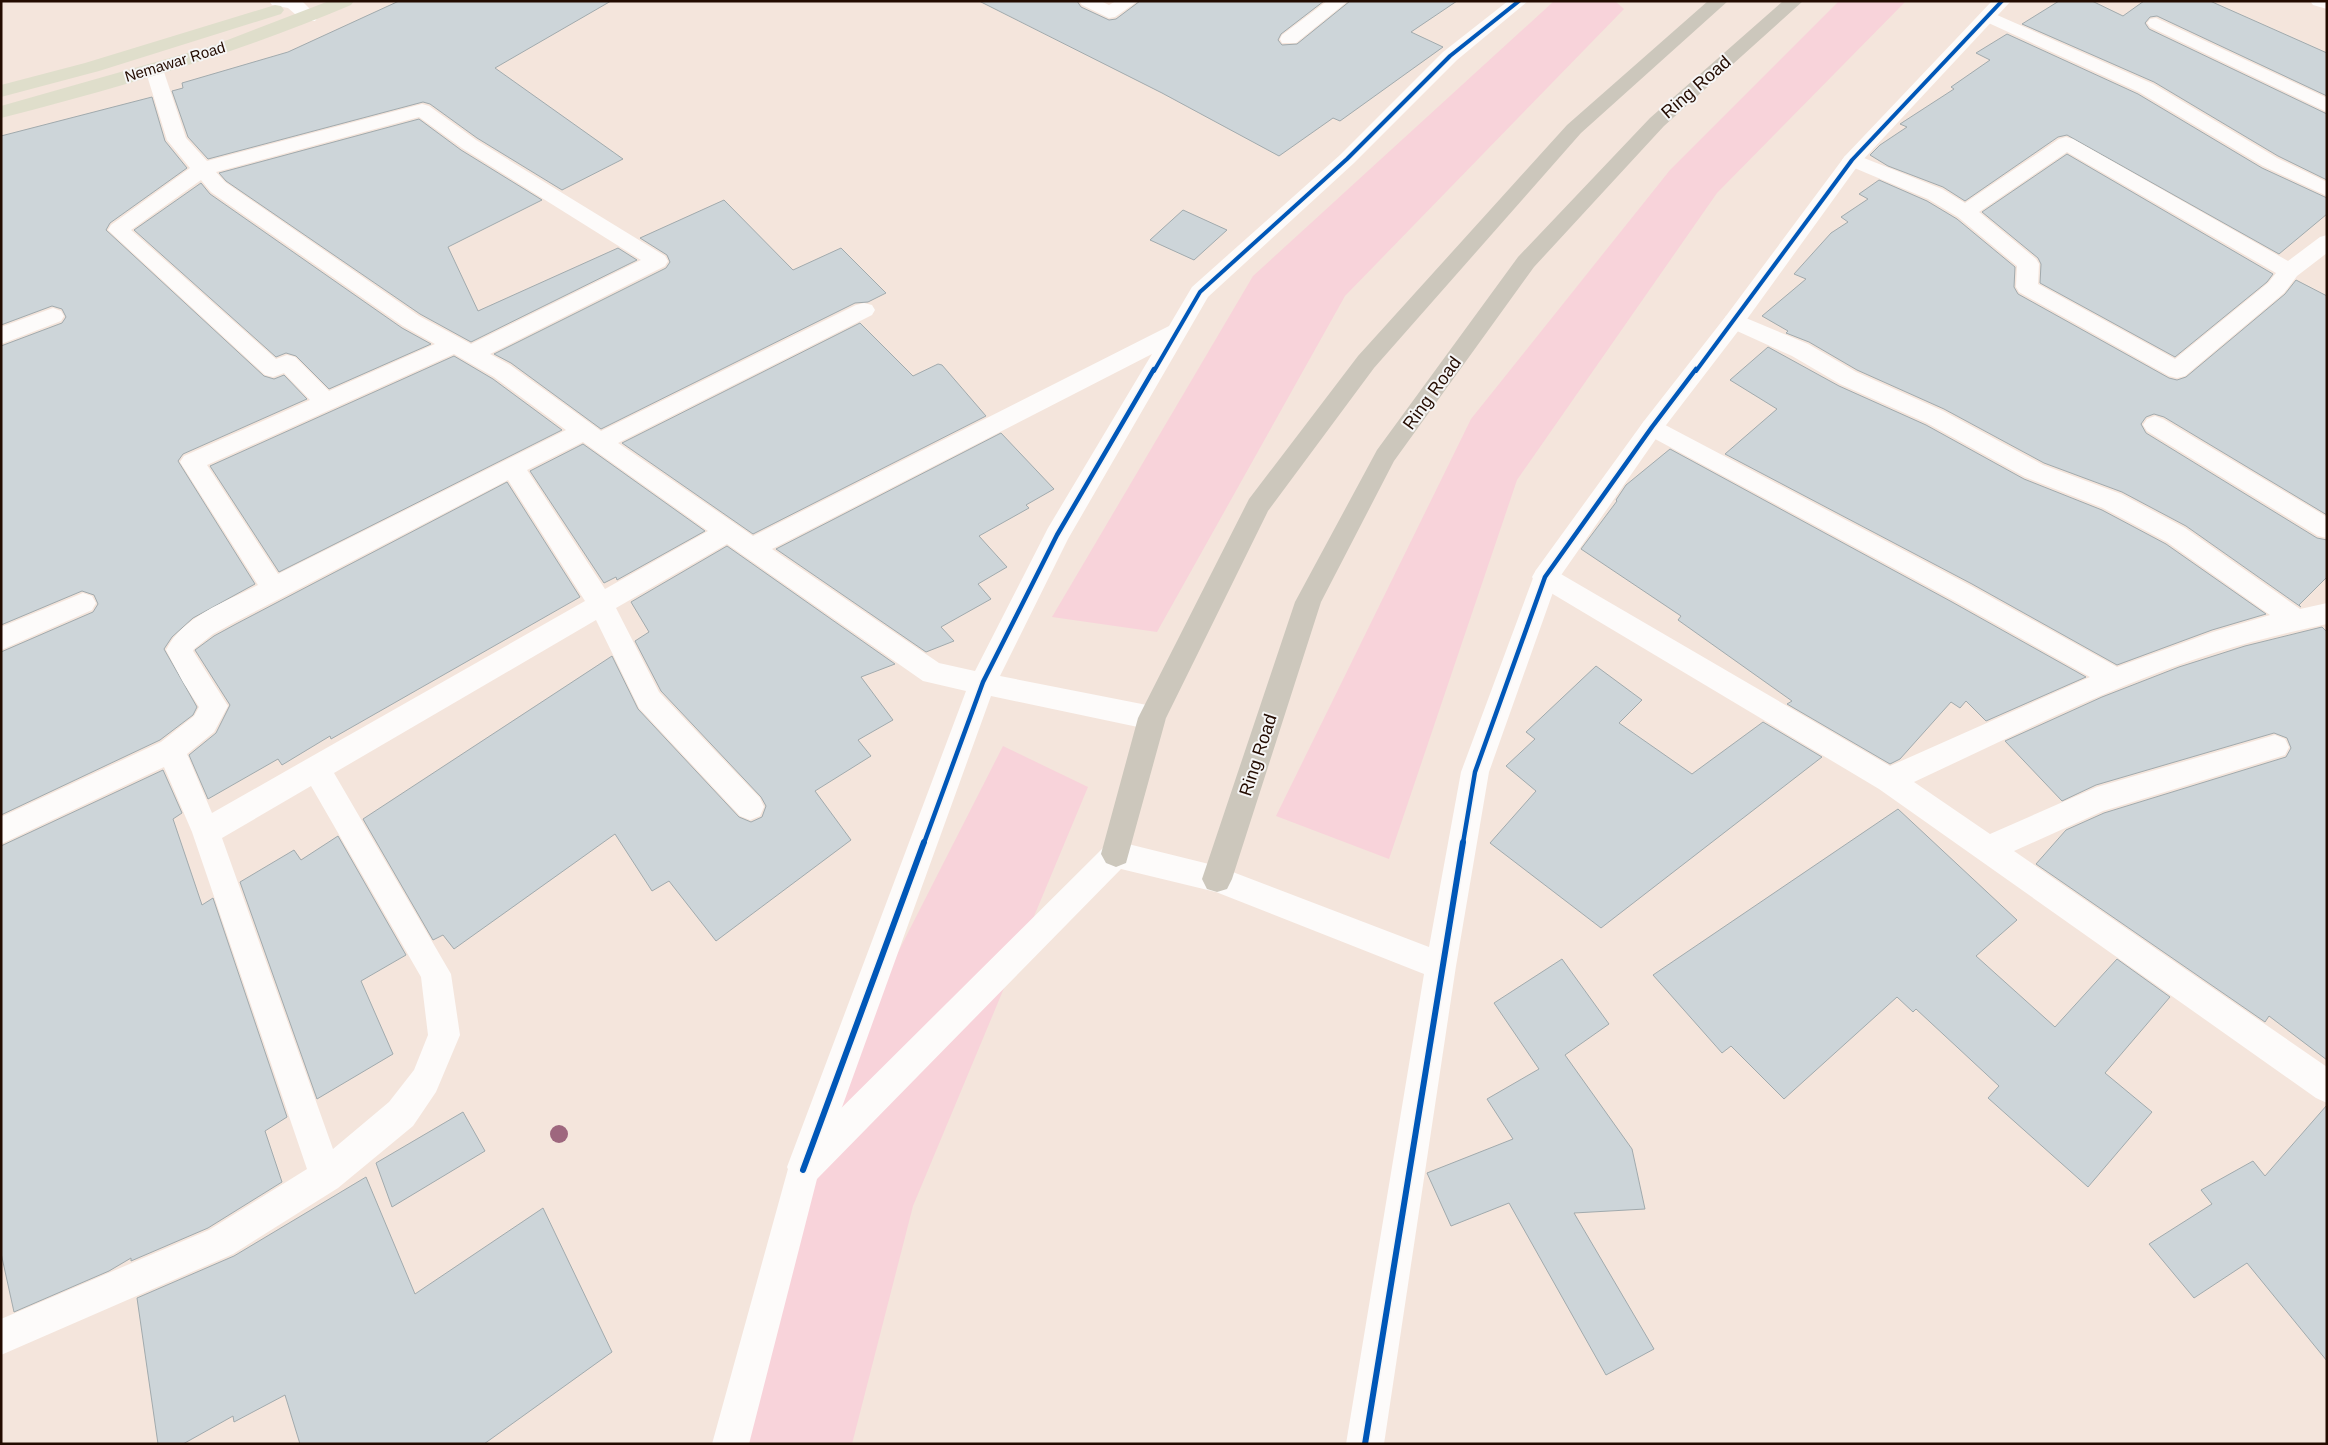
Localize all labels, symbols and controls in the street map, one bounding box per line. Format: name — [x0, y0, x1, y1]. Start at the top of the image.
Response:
street label: Nemawar Road — [123, 38, 227, 85]
street label: Ring Road — [1657, 52, 1735, 122]
street label: Ring Road — [1399, 353, 1465, 433]
street label: Ring Road — [1235, 711, 1281, 799]

